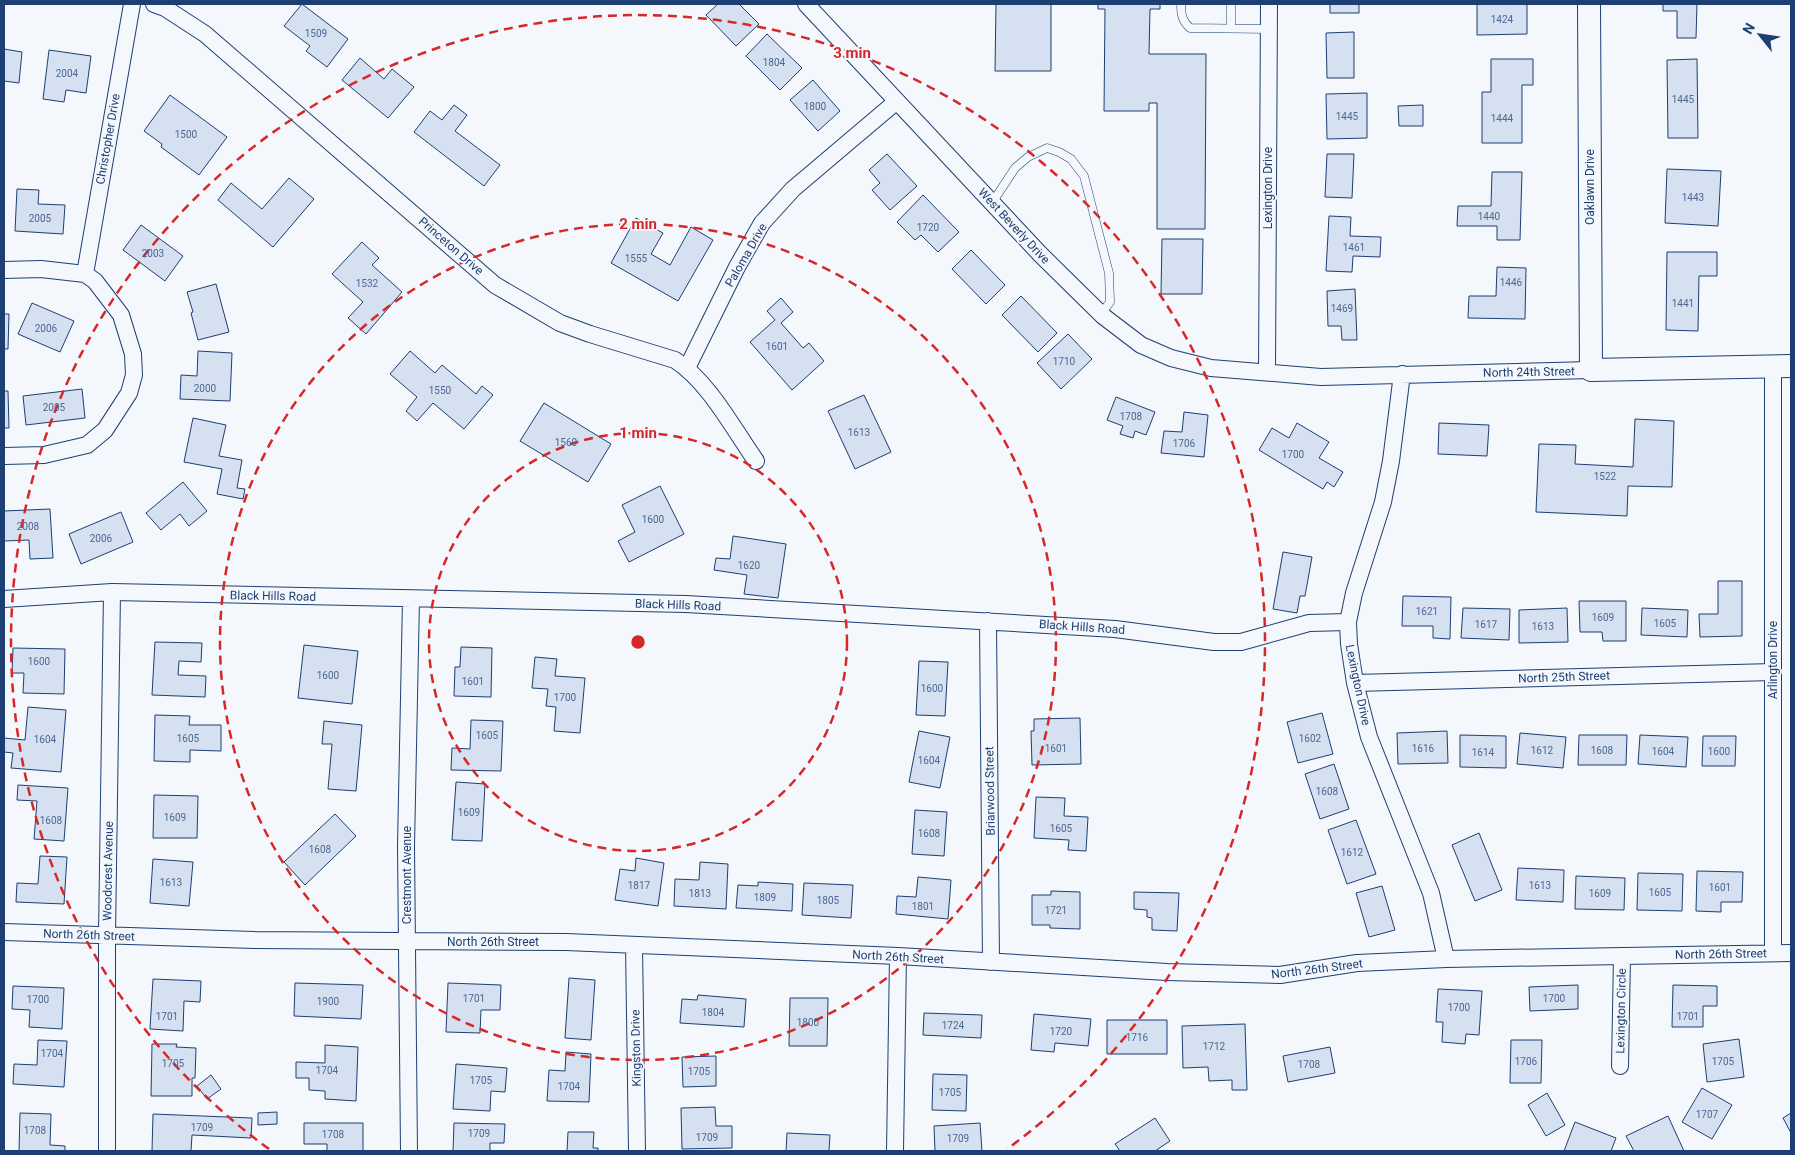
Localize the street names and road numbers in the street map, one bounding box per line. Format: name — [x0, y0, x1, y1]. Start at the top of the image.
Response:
street label: Christopher Drive — [93, 92, 123, 186]
street label: Lexington Drive — [1261, 147, 1275, 229]
street label: Oaklawn Drive — [1583, 149, 1597, 225]
street label: West Beverly Drive — [975, 185, 1053, 267]
street label: Princeton Drive — [416, 214, 486, 278]
street label: Paloma Drive — [722, 221, 770, 289]
street label: North 24th Street — [1483, 364, 1575, 380]
street label: Black Hills Road — [230, 588, 316, 604]
street label: Black Hills Road — [635, 596, 721, 614]
street label: Black Hills Road — [1038, 617, 1126, 637]
street label: Arlington Drive — [1766, 621, 1780, 699]
street label: Lexington Drive — [1343, 643, 1373, 727]
street label: North 25th Street — [1518, 668, 1610, 686]
street label: Briarwood Street — [982, 746, 998, 836]
street label: Woodcrest Avenue — [100, 821, 116, 921]
street label: Crestmont Avenue — [400, 826, 414, 924]
street label: North 26th Street — [43, 926, 135, 944]
street label: North 26th Street — [447, 935, 539, 949]
street label: North 26th Street — [1675, 946, 1767, 962]
street label: North 26th Street — [852, 948, 944, 966]
street label: North 26th Street — [1271, 956, 1364, 982]
street label: Lexington Circle — [1613, 968, 1629, 1054]
street label: Kingston Drive — [628, 1009, 644, 1087]

